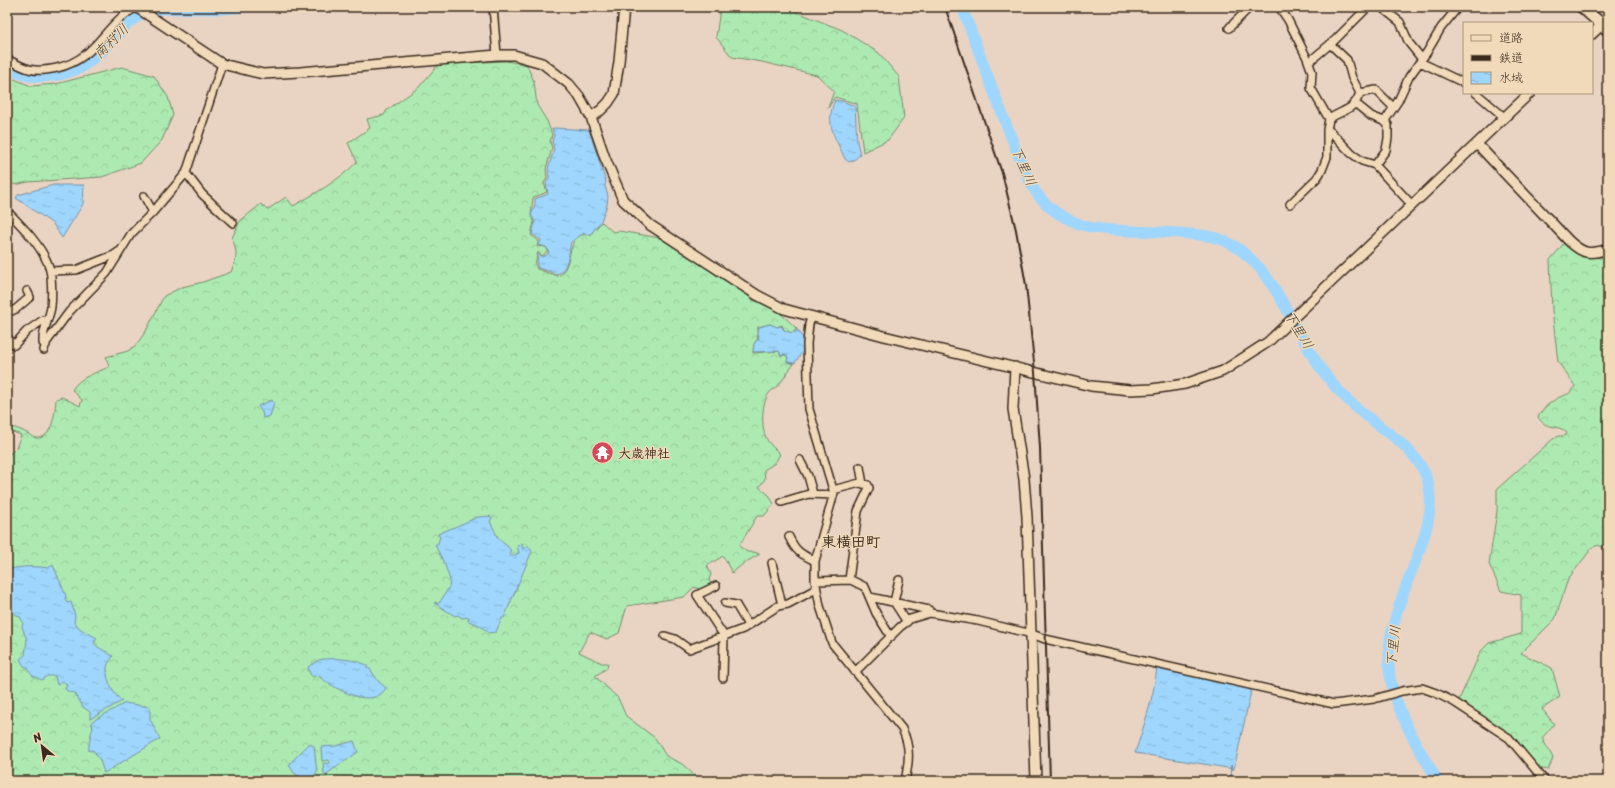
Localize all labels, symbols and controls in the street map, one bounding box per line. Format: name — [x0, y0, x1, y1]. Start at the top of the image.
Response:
water label: 南村川 — [88, 18, 135, 65]
legend — [1463, 22, 1593, 94]
text: 道路 — [1499, 27, 1523, 49]
text: 鉄道 — [1499, 47, 1523, 69]
text: 水域 — [1499, 67, 1523, 89]
water label: 下里川 — [1004, 142, 1044, 190]
water label: 下里川 — [1277, 306, 1320, 355]
temple icon: 大歳神社 — [590, 440, 616, 466]
place label: 大歳神社 — [618, 442, 670, 465]
district label: 東横田町 — [821, 529, 881, 555]
water label: 下里川 — [1379, 624, 1408, 668]
north arrow — [22, 726, 62, 766]
text: N — [29, 727, 46, 748]

